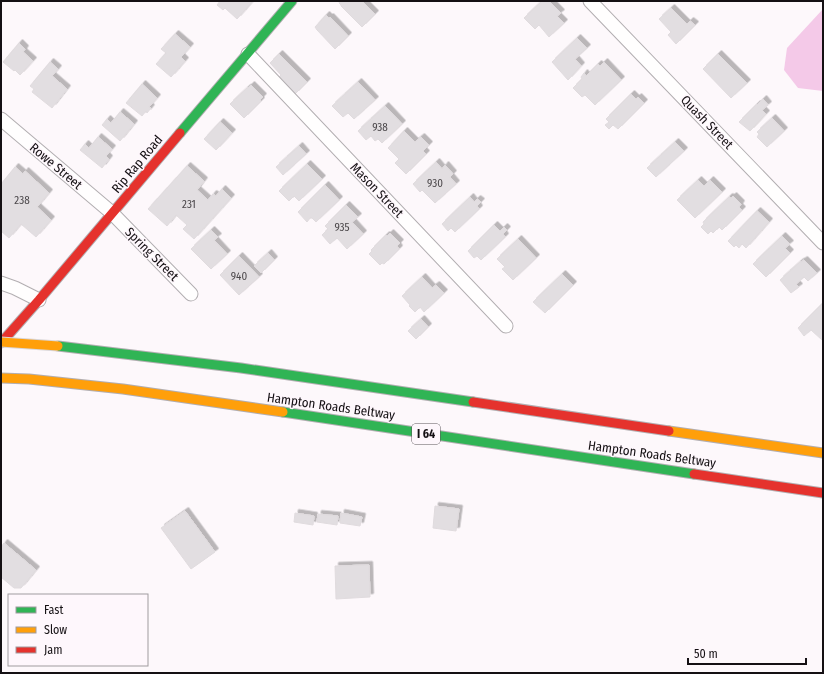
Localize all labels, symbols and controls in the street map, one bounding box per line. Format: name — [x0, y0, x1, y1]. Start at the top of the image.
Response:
street label: Quash Street — [678, 92, 737, 152]
house number: 938 — [372, 121, 388, 134]
street label: Rip Rap Road — [109, 132, 165, 196]
street label: Rowe Street — [27, 140, 86, 193]
street label: Mason Street — [347, 160, 407, 221]
house number: 930 — [427, 177, 443, 190]
house number: 238 — [14, 194, 30, 207]
house number: 231 — [182, 198, 196, 211]
house number: 935 — [334, 221, 350, 234]
street label: Spring Street — [122, 224, 182, 284]
house number: 940 — [231, 270, 247, 283]
street label: Hampton Roads Beltway — [266, 390, 396, 422]
road number: I 64 — [412, 424, 440, 444]
street label: Hampton Roads Beltway — [587, 438, 717, 470]
legend — [8, 594, 148, 666]
text: Fast — [44, 603, 63, 617]
text: Slow — [44, 623, 67, 637]
scale bar — [688, 640, 806, 666]
text: Jam — [44, 643, 62, 657]
text: 50 m — [694, 647, 718, 661]

